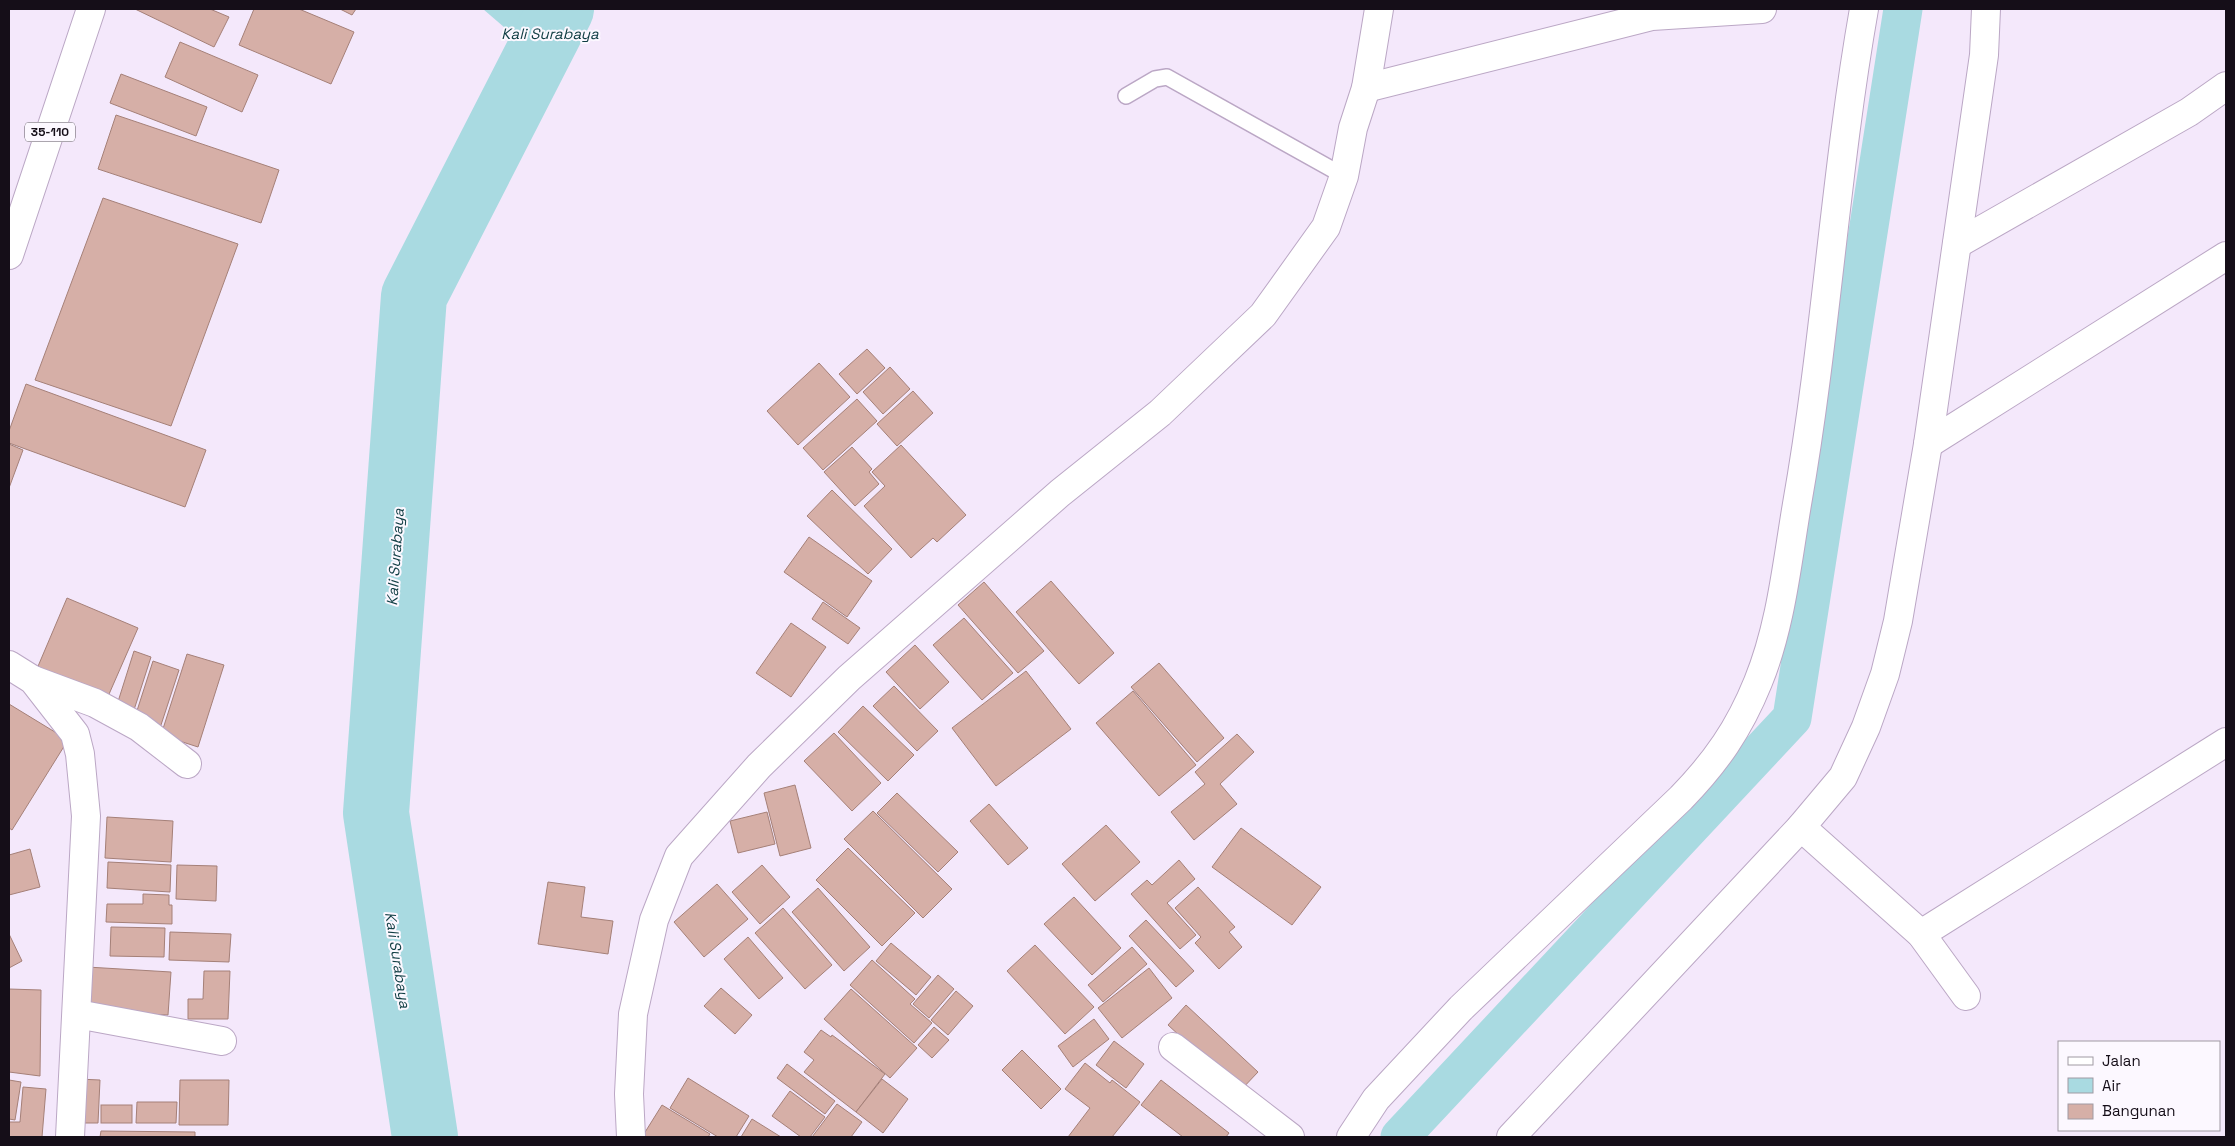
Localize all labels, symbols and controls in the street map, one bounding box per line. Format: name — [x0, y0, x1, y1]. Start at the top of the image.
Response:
water label: Kali Surabaya — [501, 24, 599, 43]
road number: 35-110 — [25, 122, 75, 142]
water label: Kali Surabaya — [382, 507, 408, 606]
water label: Kali Surabaya — [381, 910, 415, 1010]
legend — [2058, 1041, 2220, 1131]
text: Jalan — [2102, 1051, 2141, 1070]
text: Air — [2102, 1076, 2121, 1095]
text: Bangunan — [2102, 1101, 2176, 1120]

